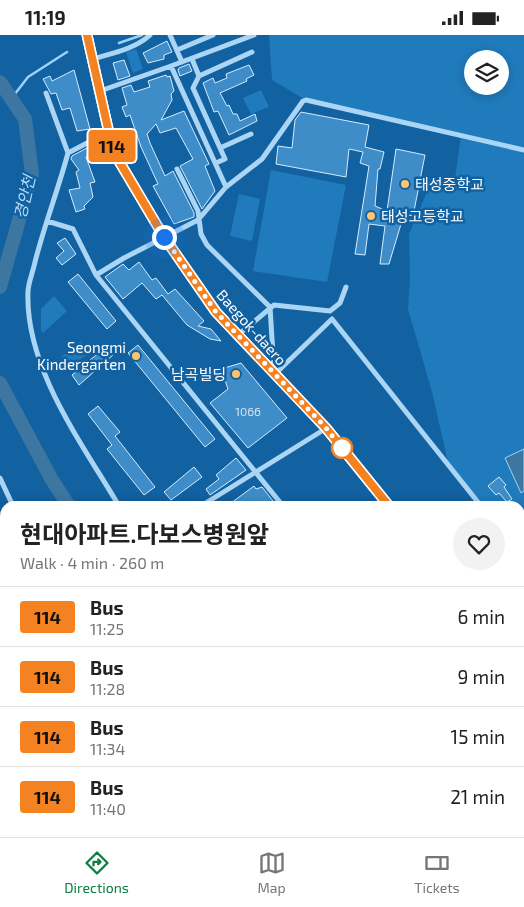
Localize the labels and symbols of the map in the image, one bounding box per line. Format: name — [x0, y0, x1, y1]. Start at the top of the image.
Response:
line badge: 114 — [83, 130, 141, 162]
water label: 경안천 — [10, 171, 39, 221]
place label: 태성중학교 — [415, 175, 484, 193]
marker: 태성중학교 — [399, 178, 411, 190]
place label: 태성고등학교 — [381, 207, 464, 225]
marker: 태성고등학교 — [365, 210, 377, 222]
your location — [152, 225, 177, 250]
street label: Baegok-daero — [213, 285, 291, 369]
place label: Seongmi Kindergarten — [37, 338, 126, 373]
marker: Seongmi Kindergarten — [130, 350, 142, 362]
place label: 남곡빌딩 — [171, 365, 226, 383]
marker: 남곡빌딩 — [230, 368, 242, 380]
house number: 1066 — [235, 404, 261, 418]
unlabelled marker — [331, 437, 353, 459]

